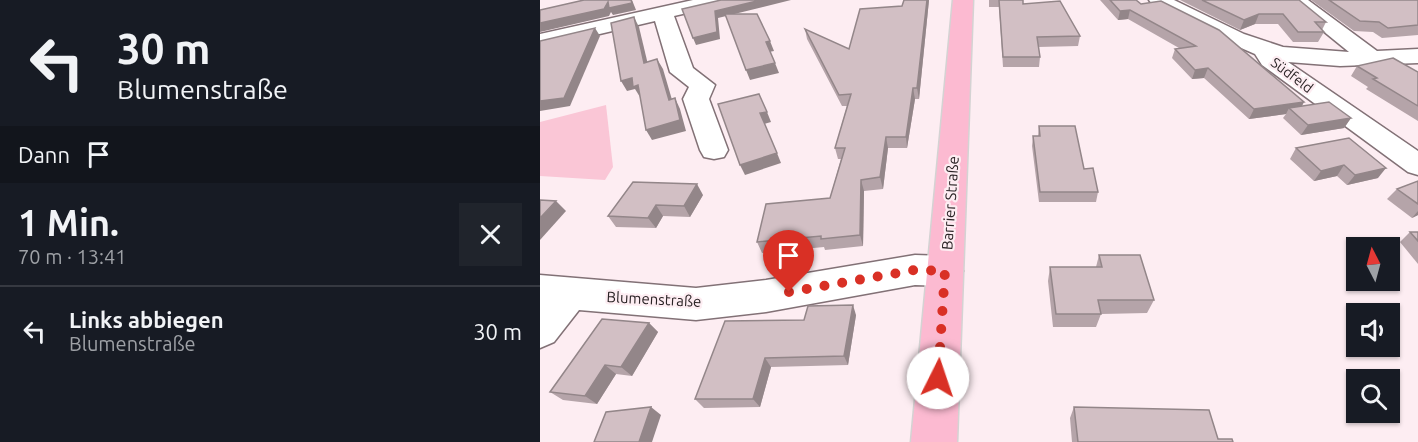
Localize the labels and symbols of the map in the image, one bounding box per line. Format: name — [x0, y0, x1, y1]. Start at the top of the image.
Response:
street label: Südfeld — [1268, 54, 1316, 96]
street label: Barrier Straße — [938, 155, 962, 251]
pin — [763, 230, 814, 292]
north arrow — [1346, 237, 1400, 291]
street label: Blumenstraße — [606, 288, 702, 310]
position arrow — [906, 346, 970, 410]

